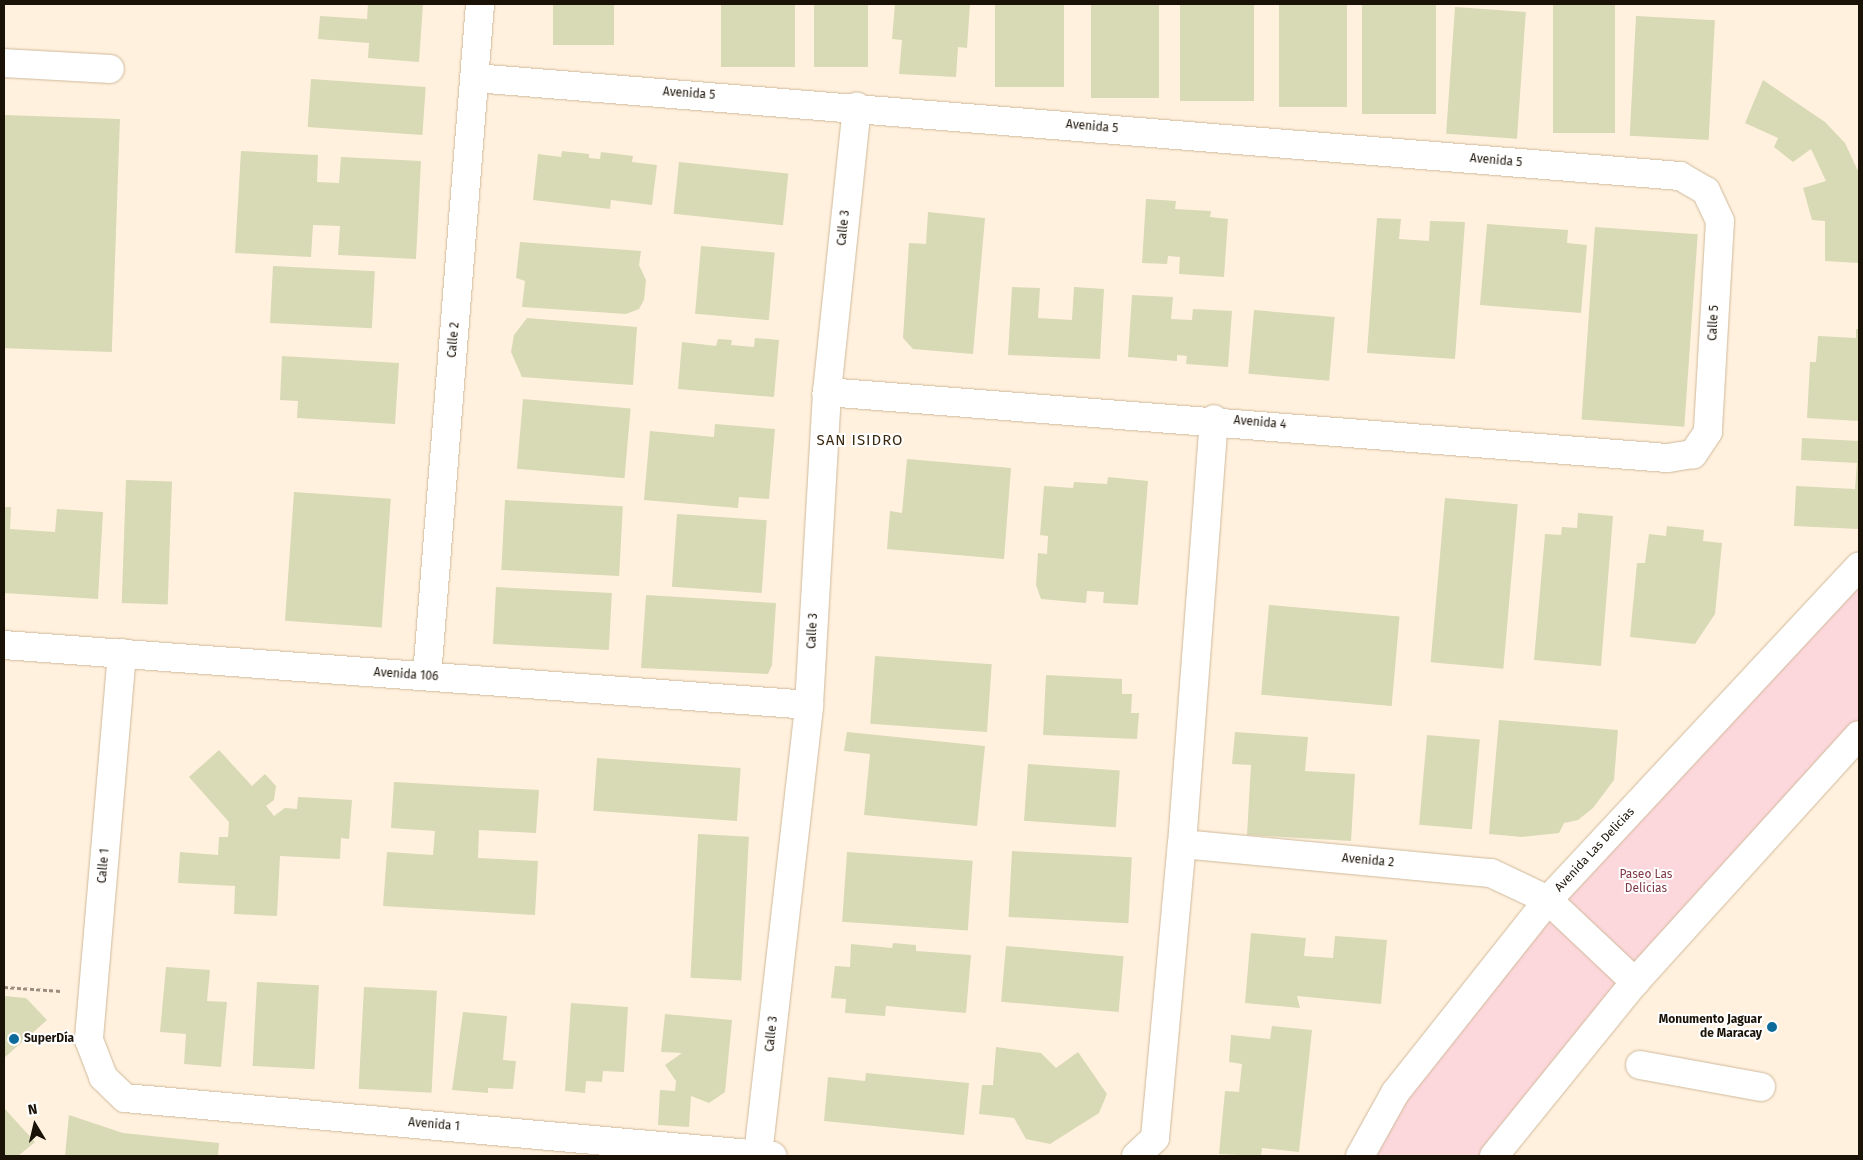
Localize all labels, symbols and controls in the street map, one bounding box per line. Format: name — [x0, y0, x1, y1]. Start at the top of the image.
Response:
street label: Avenida 5 — [662, 85, 716, 103]
street label: Avenida 5 — [1065, 118, 1119, 136]
street label: Avenida 5 — [1469, 152, 1523, 170]
street label: Calle 3 — [835, 210, 853, 246]
street label: Calle 5 — [1706, 305, 1722, 341]
street label: Calle 2 — [445, 322, 463, 358]
street label: Avenida 4 — [1233, 414, 1287, 432]
district label: SAN ISIDRO — [815, 432, 905, 450]
street label: Calle 3 — [805, 613, 821, 649]
street label: Avenida 106 — [373, 666, 439, 684]
street label: Avenida Las Delicias — [1552, 805, 1638, 895]
street label: Calle 1 — [95, 848, 113, 884]
street label: Avenida 2 — [1341, 852, 1395, 870]
park label: Paseo Las Delicias — [1620, 868, 1672, 896]
place label: Monumento Jaguar de Maracay — [1659, 1013, 1762, 1041]
street label: Calle 3 — [763, 1016, 781, 1052]
marker: Monumento Jaguar de Maracay — [1766, 1021, 1778, 1033]
place label: SuperDía — [24, 1032, 74, 1046]
marker: SuperDía — [8, 1033, 20, 1045]
north arrow — [10, 1100, 60, 1150]
text: N — [27, 1101, 38, 1119]
street label: Avenida 1 — [408, 1116, 460, 1134]

